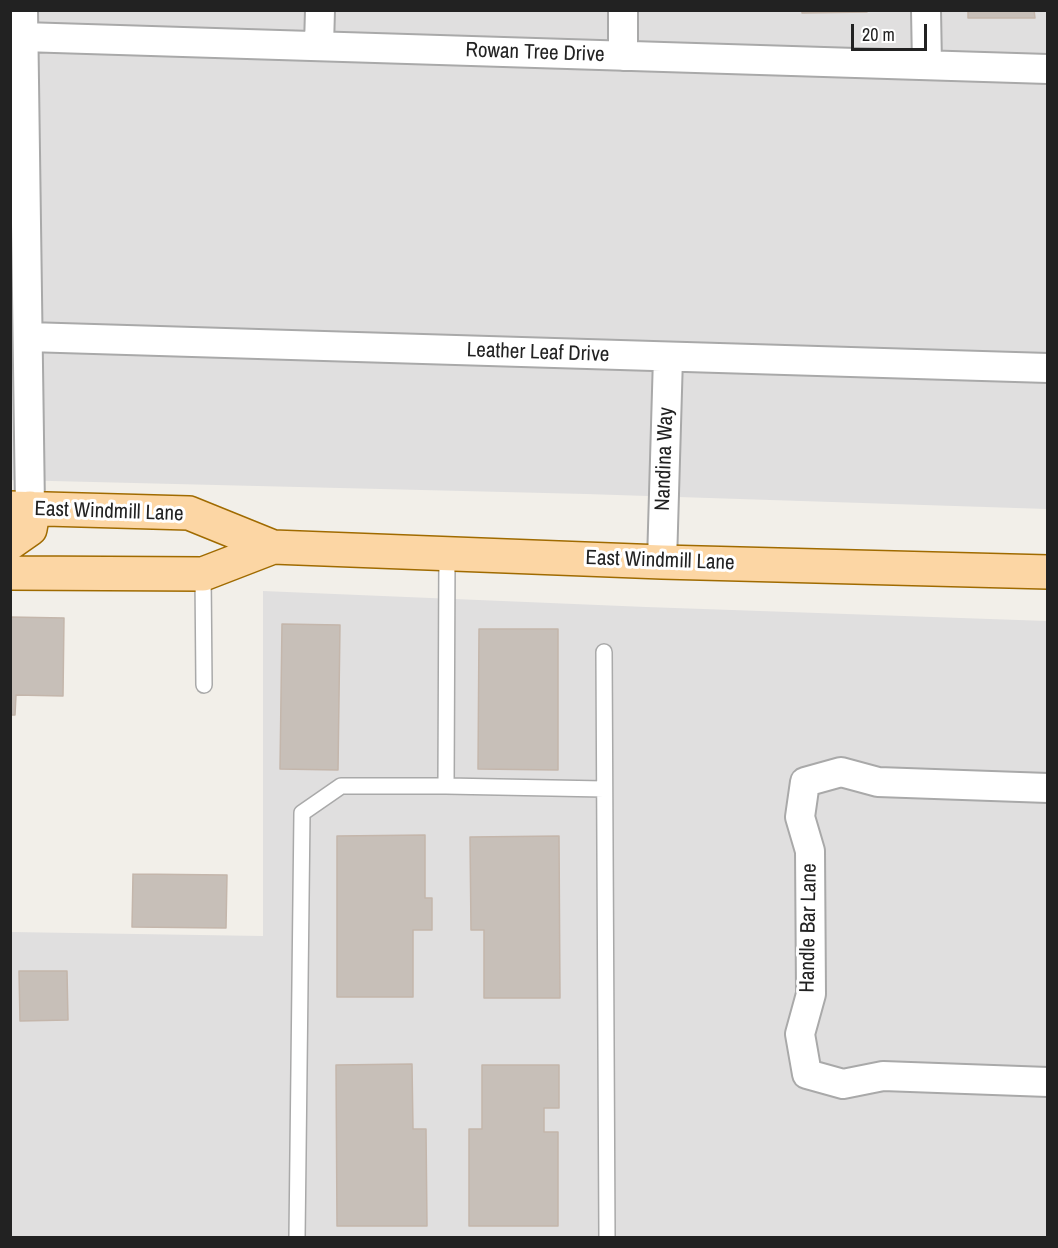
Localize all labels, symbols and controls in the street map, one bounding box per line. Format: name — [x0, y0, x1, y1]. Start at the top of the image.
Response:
scale bar — [854, 12, 930, 50]
text: 20 m — [862, 22, 895, 47]
street label: Rowan Tree Drive — [465, 38, 605, 68]
street label: Leather Leaf Drive — [466, 338, 610, 368]
street label: Nandina Way — [651, 407, 679, 511]
street label: East Windmill Lane — [34, 497, 184, 527]
street label: East Windmill Lane — [585, 546, 735, 576]
street label: Handle Bar Lane — [795, 863, 823, 993]

